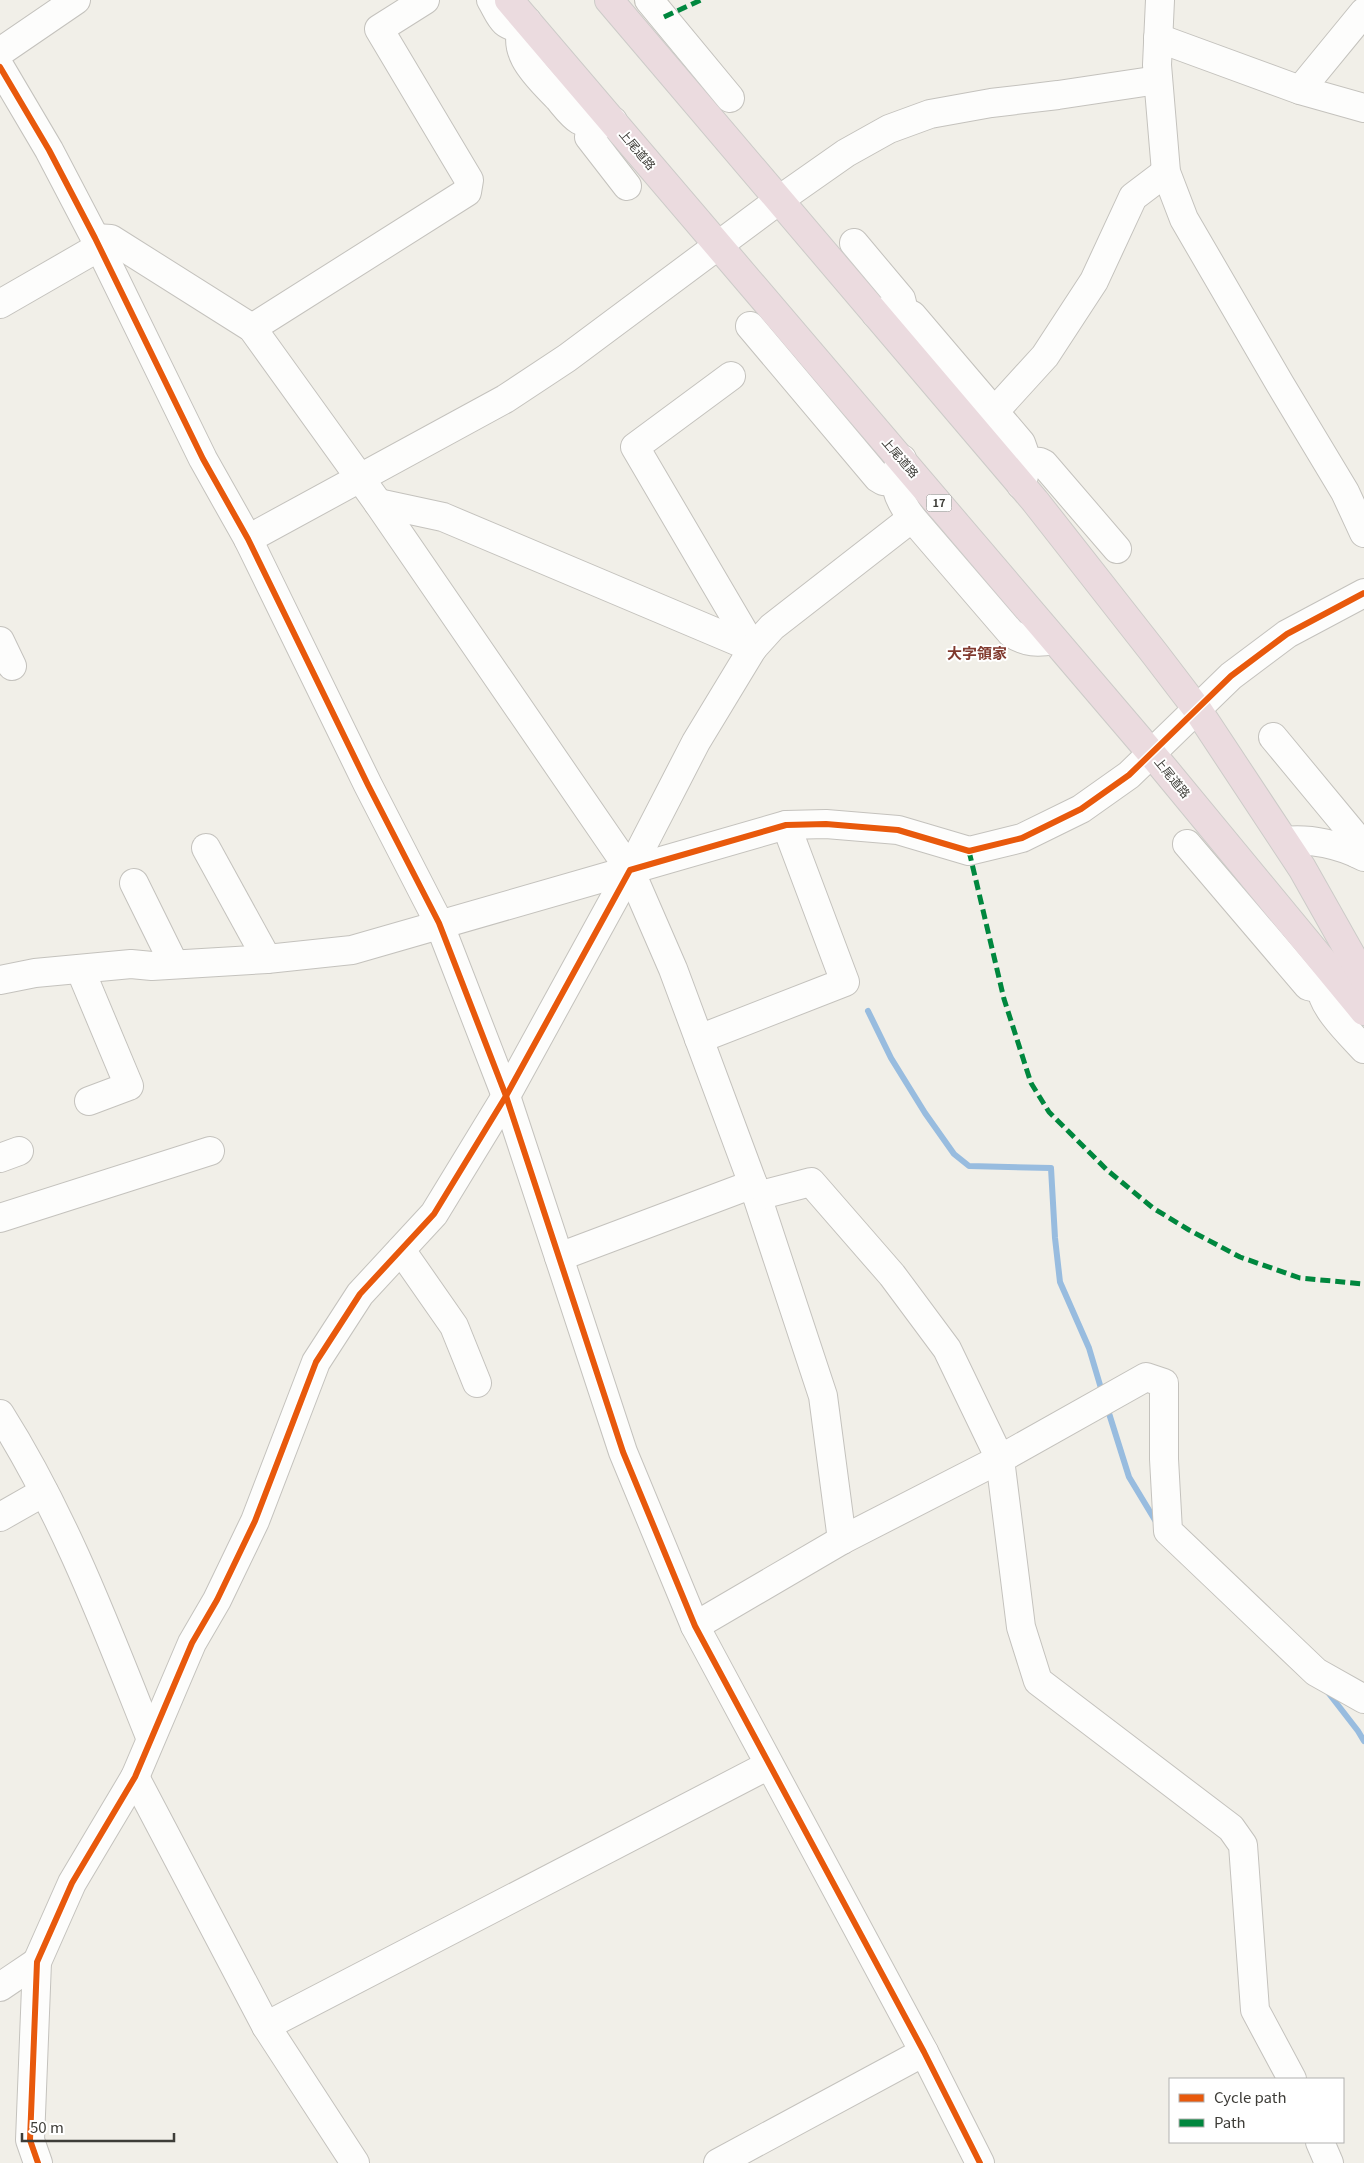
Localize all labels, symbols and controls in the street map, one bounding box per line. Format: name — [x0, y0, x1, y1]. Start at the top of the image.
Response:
street label: 上尾道路 — [616, 125, 660, 173]
street label: 上尾道路 — [879, 433, 923, 481]
road number: 17 — [926, 494, 952, 512]
district label: 大字領家 — [947, 642, 1007, 663]
street label: 上尾道路 — [1151, 753, 1195, 801]
legend — [1169, 2078, 1344, 2143]
text: Cycle path — [1214, 2086, 1287, 2107]
scale bar — [22, 2110, 175, 2142]
text: Path — [1214, 2111, 1246, 2132]
text: 50 m — [30, 2116, 64, 2137]

